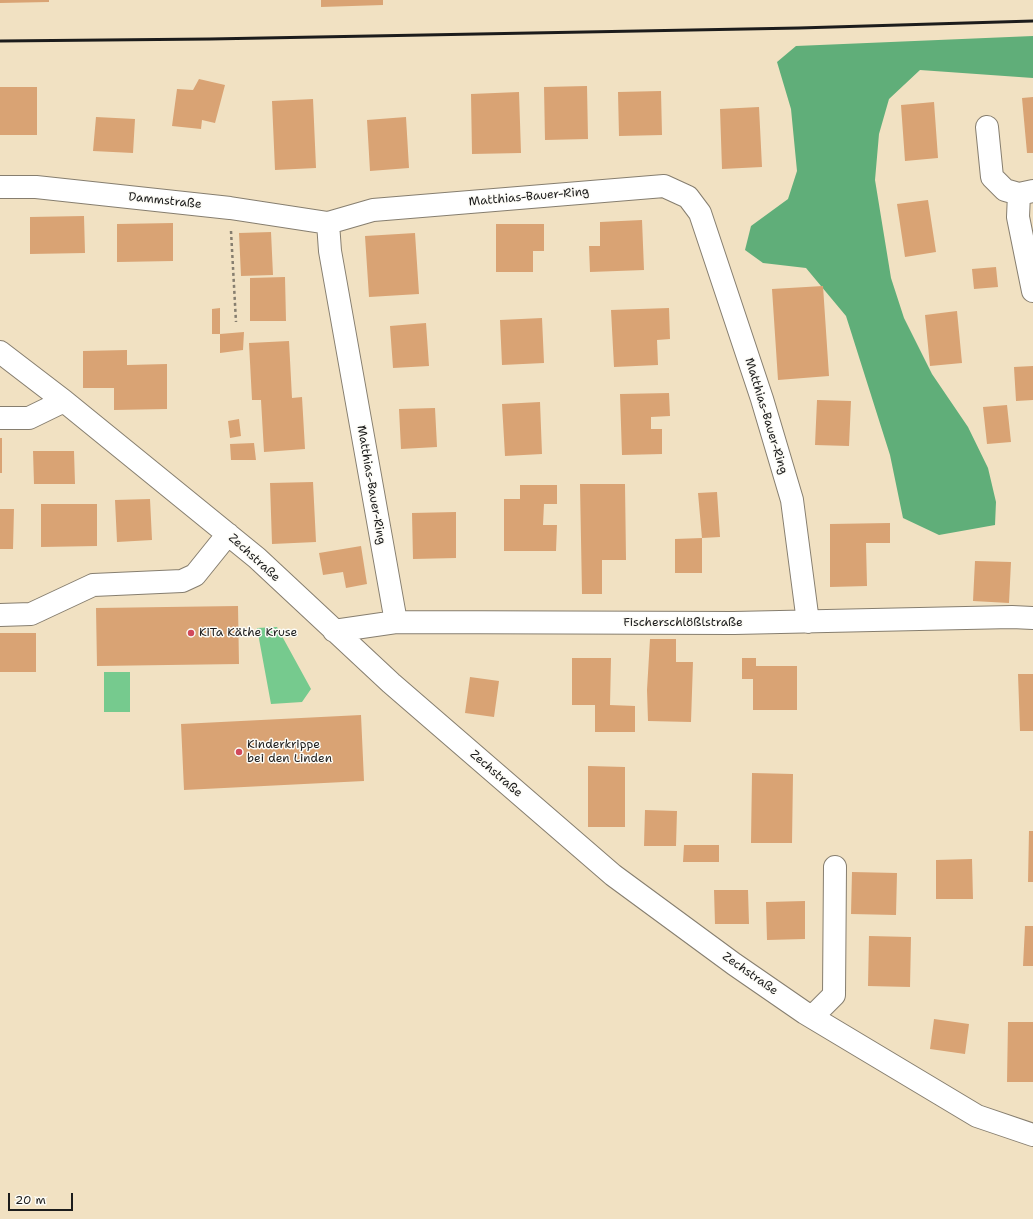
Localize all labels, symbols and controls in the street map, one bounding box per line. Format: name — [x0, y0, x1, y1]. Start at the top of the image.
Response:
street label: Matthias-Bauer-Ring — [468, 185, 590, 209]
street label: Dammstraße — [128, 190, 202, 212]
street label: Matthias-Bauer-Ring — [741, 356, 791, 476]
street label: Matthias-Bauer-Ring — [353, 424, 389, 546]
street label: Zechstraße — [225, 531, 283, 585]
street label: Fischerschlößlstraße — [623, 616, 743, 630]
place label: KiTa Käthe Kruse — [199, 626, 297, 640]
marker: KiTa Käthe Kruse — [186, 628, 196, 638]
place label: Kinderkrippe bei den Linden — [247, 738, 332, 766]
marker: Kinderkrippe bei den Linden — [234, 747, 244, 757]
street label: Zechstraße — [467, 747, 525, 801]
street label: Zechstraße — [719, 950, 781, 998]
scale bar — [10, 1185, 75, 1211]
text: 20 m — [15, 1192, 46, 1208]

